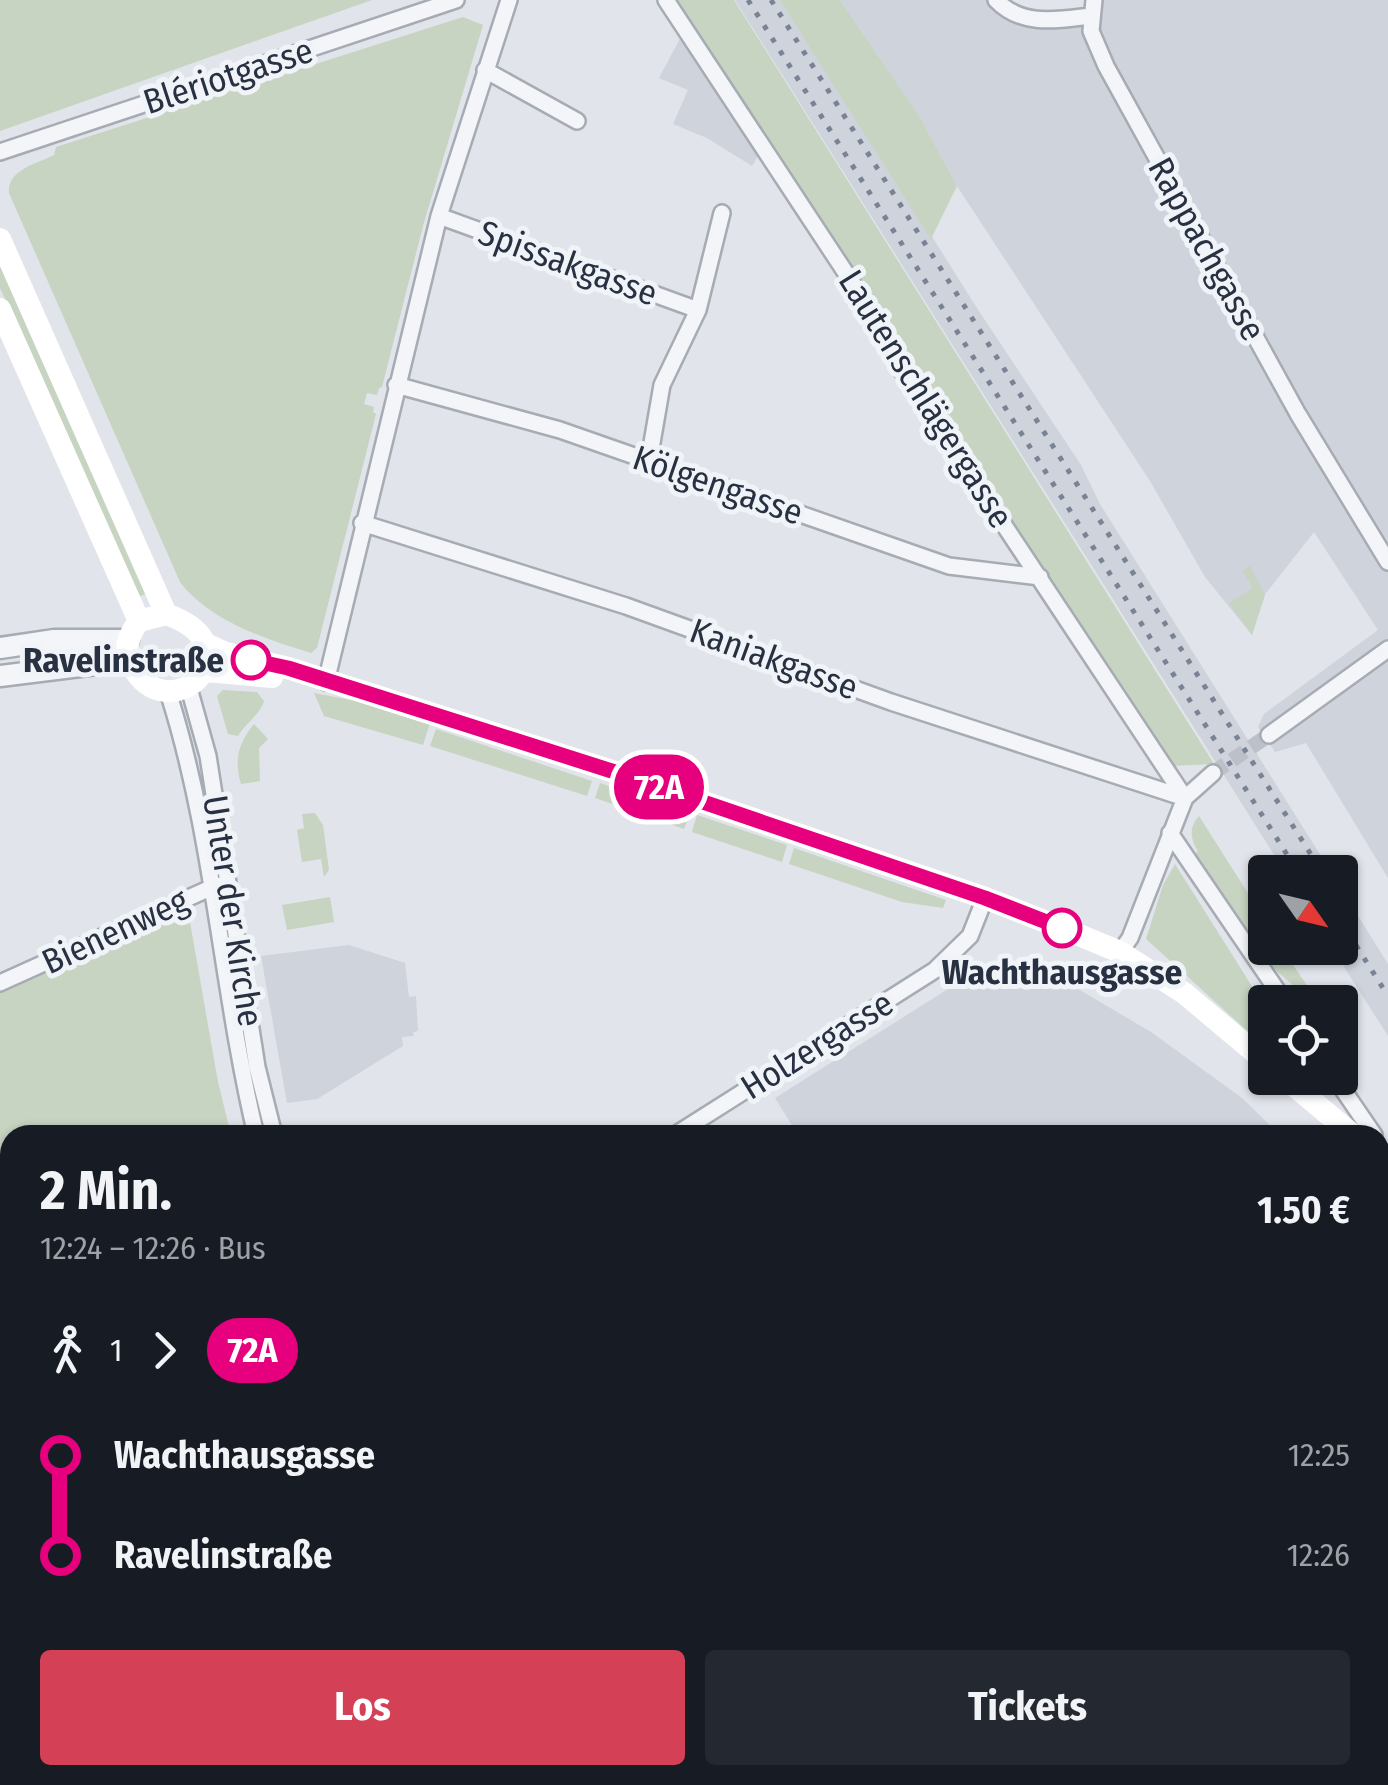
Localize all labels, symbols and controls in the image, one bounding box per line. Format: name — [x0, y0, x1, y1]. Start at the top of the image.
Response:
street label: Blériotgasse — [138, 29, 318, 123]
street label: Rappachgasse — [1139, 150, 1275, 348]
street label: Spissakgasse — [473, 211, 663, 315]
street label: Lautenschlägergasse — [830, 262, 1022, 536]
street label: Kölgengasse — [628, 436, 808, 534]
street label: Kaniakgasse — [684, 609, 864, 709]
place label: Ravelinstraße — [23, 639, 224, 681]
marker: Ravelinstraße — [232, 641, 270, 679]
line badge: 72A — [602, 754, 716, 820]
text: 72A — [634, 766, 684, 808]
street label: Unter der Kirche — [194, 792, 272, 1030]
north arrow — [1248, 855, 1358, 965]
map controls — [1248, 855, 1358, 1095]
street label: Bienenweg — [35, 879, 195, 983]
marker: Wachthausgasse — [1043, 909, 1081, 947]
place label: Wachthausgasse — [942, 951, 1182, 993]
street label: Holzergasse — [733, 982, 901, 1108]
button: locate — [1248, 985, 1358, 1095]
text: 2 Min. — [40, 1158, 172, 1224]
text: 1.50 € — [1257, 1187, 1350, 1233]
text: 12:24 – 12:26 · Bus — [40, 1229, 266, 1267]
icon: walk — [40, 1323, 95, 1378]
icon: forward — [137, 1323, 192, 1378]
text: 72A — [227, 1329, 278, 1371]
text: 1 — [110, 1331, 122, 1369]
text: Wachthausgasse — [114, 1432, 375, 1478]
text: 12:25 — [1288, 1436, 1350, 1474]
text: Ravelinstraße — [114, 1532, 332, 1578]
text: 12:26 — [1287, 1536, 1350, 1574]
button: Los — [40, 1650, 685, 1765]
button: Tickets — [705, 1650, 1350, 1765]

